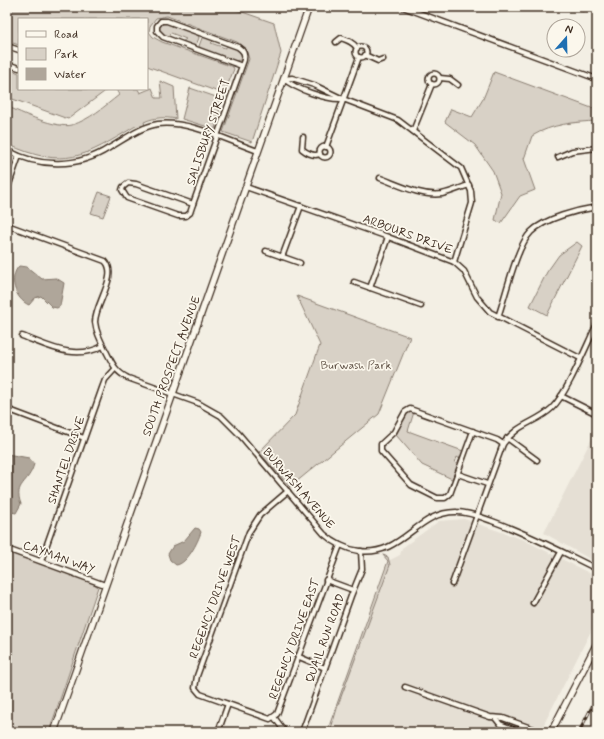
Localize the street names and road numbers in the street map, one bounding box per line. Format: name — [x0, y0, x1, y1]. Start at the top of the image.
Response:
street label: SALISBURY STREET — [183, 77, 235, 188]
street label: ARBOURS DRIVE — [361, 211, 455, 259]
street label: SOUTH PROSPECT AVENUE — [139, 294, 205, 439]
street label: SHANTEL DRIVE — [44, 414, 90, 506]
street label: BURWASH AVENUE — [259, 445, 338, 533]
street label: REGENCY DRIVE WEST — [186, 533, 246, 661]
street label: CAYMAN WAY — [21, 538, 97, 578]
street label: REGENCY DRIVE EAST — [266, 576, 324, 702]
street label: QUAIL RUN ROAD — [302, 592, 349, 685]

